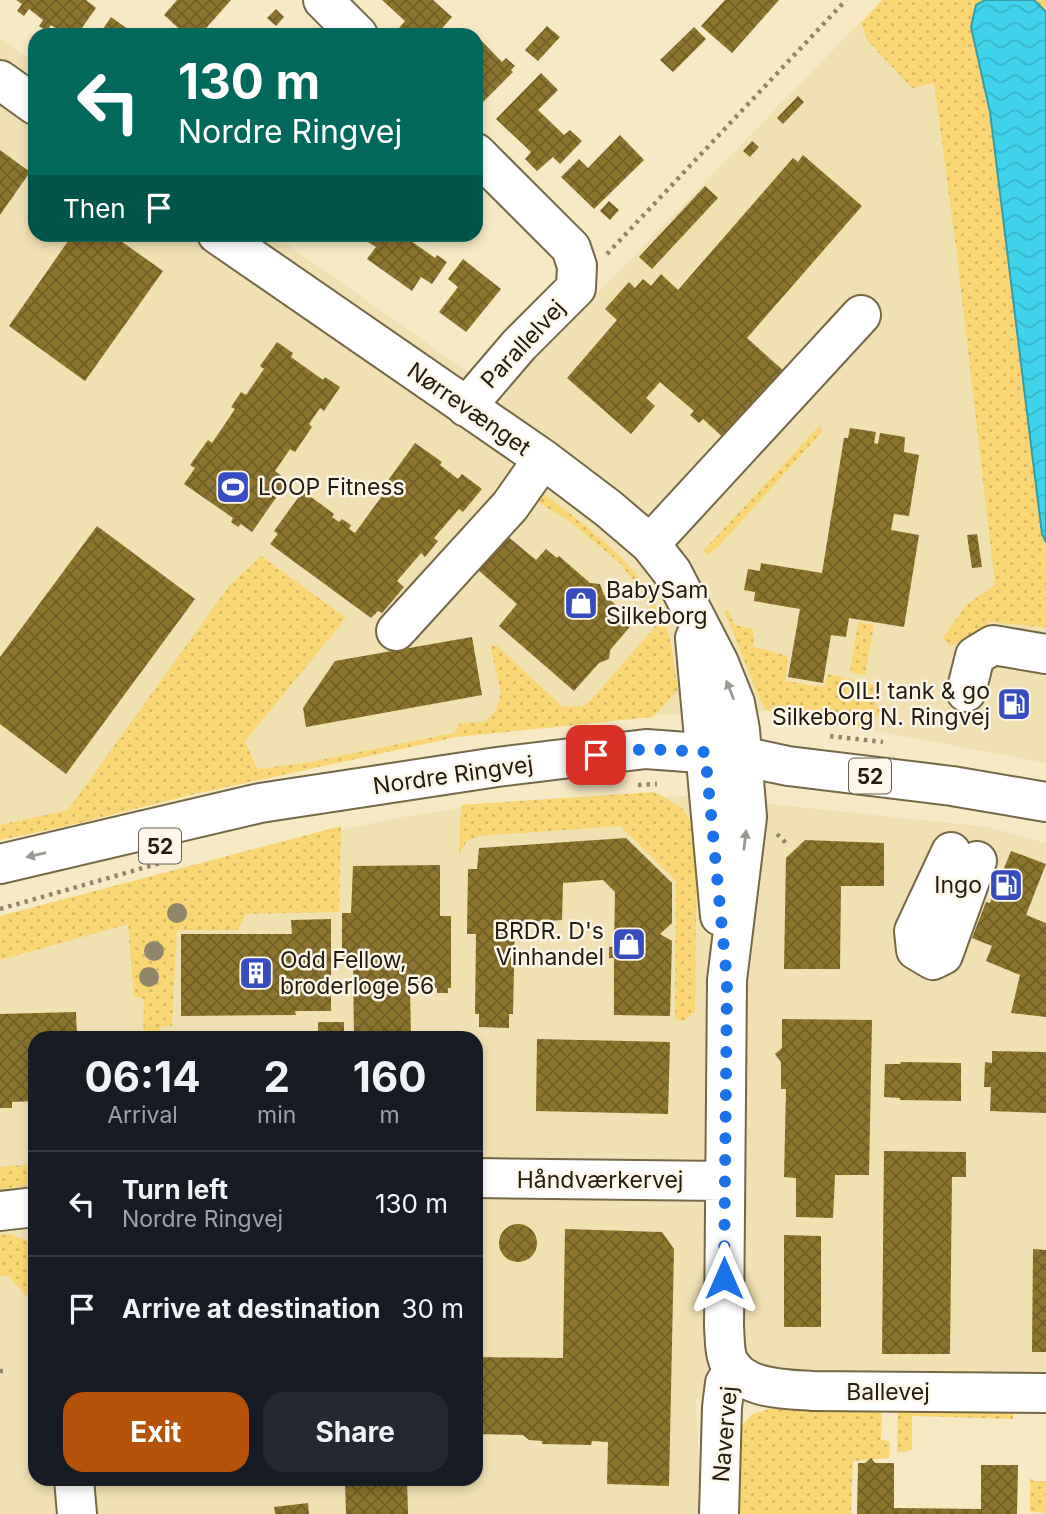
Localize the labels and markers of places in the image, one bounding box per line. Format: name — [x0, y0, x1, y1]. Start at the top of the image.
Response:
sports icon: LOOP Fitness — [214, 468, 252, 506]
place label: LOOP Fitness — [258, 473, 405, 501]
place label: BabySam Silkeborg — [606, 576, 708, 630]
shop icon: BabySam Silkeborg — [562, 584, 600, 622]
place label: OIL! tank & go Silkeborg N. Ringvej — [772, 677, 990, 731]
fuel station icon: OIL! tank & go Silkeborg N. Ringvej — [995, 685, 1033, 723]
pin — [566, 725, 626, 785]
fuel station icon: Ingo — [987, 866, 1025, 904]
place label: Ingo — [934, 871, 982, 899]
place label: BRDR. D's Vinhandel — [494, 917, 604, 971]
shop icon: BRDR. D's Vinhandel — [610, 925, 648, 963]
place label: Odd Fellow, broderloge 56 — [280, 946, 434, 1000]
building icon: Odd Fellow, broderloge 56 — [237, 954, 275, 992]

